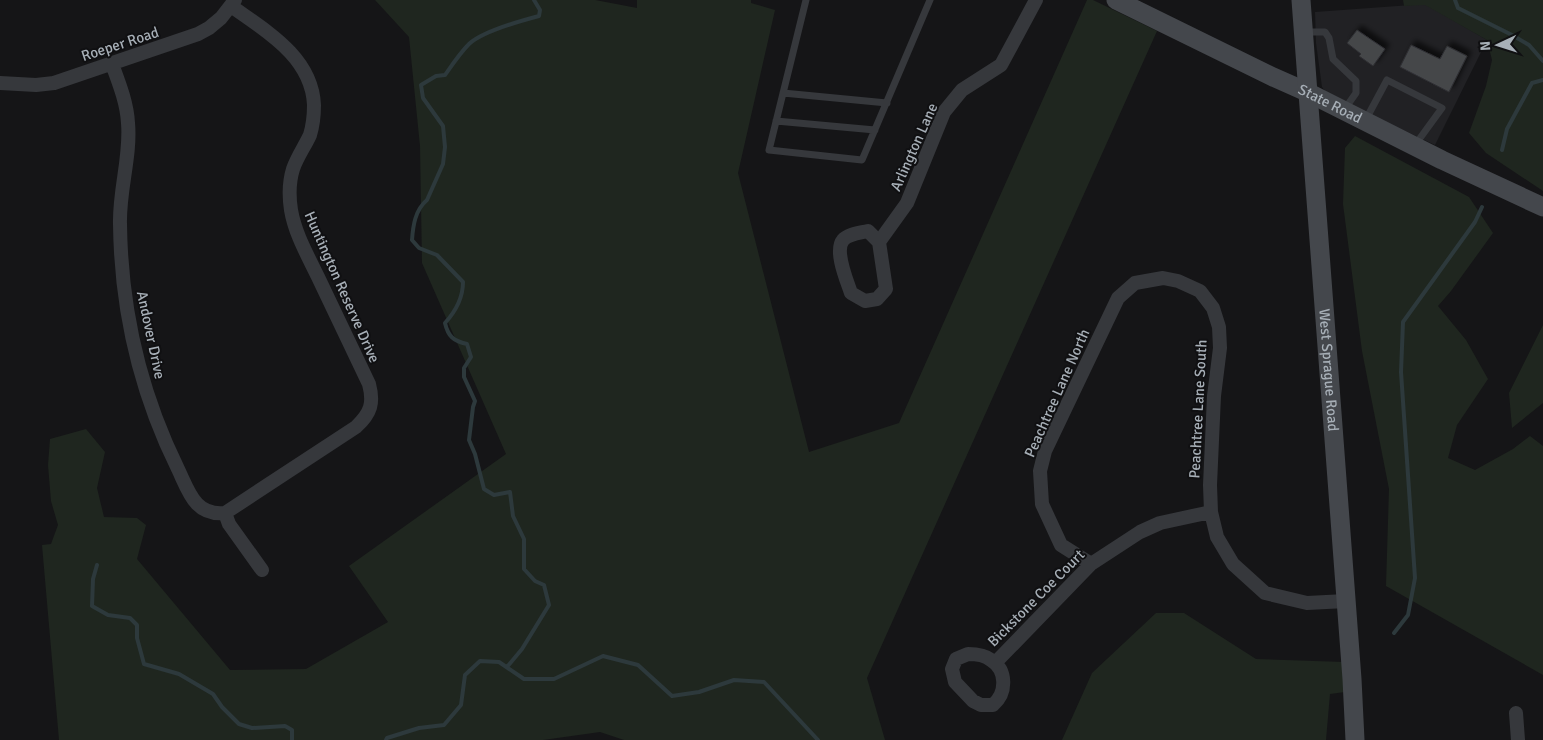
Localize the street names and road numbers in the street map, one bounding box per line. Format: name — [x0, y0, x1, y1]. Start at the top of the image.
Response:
street label: Roeper Road — [79, 23, 161, 65]
street label: State Road — [1296, 80, 1365, 127]
street label: Arlington Lane — [887, 100, 941, 194]
street label: Huntington Reserve Drive — [300, 209, 384, 365]
street label: Andover Drive — [133, 289, 169, 381]
street label: West Sprague Road — [1315, 308, 1342, 432]
street label: Peachtree Lane North — [1021, 326, 1093, 460]
street label: Peachtree Lane South — [1185, 339, 1211, 479]
street label: Bickstone Coe Court — [984, 546, 1088, 650]

